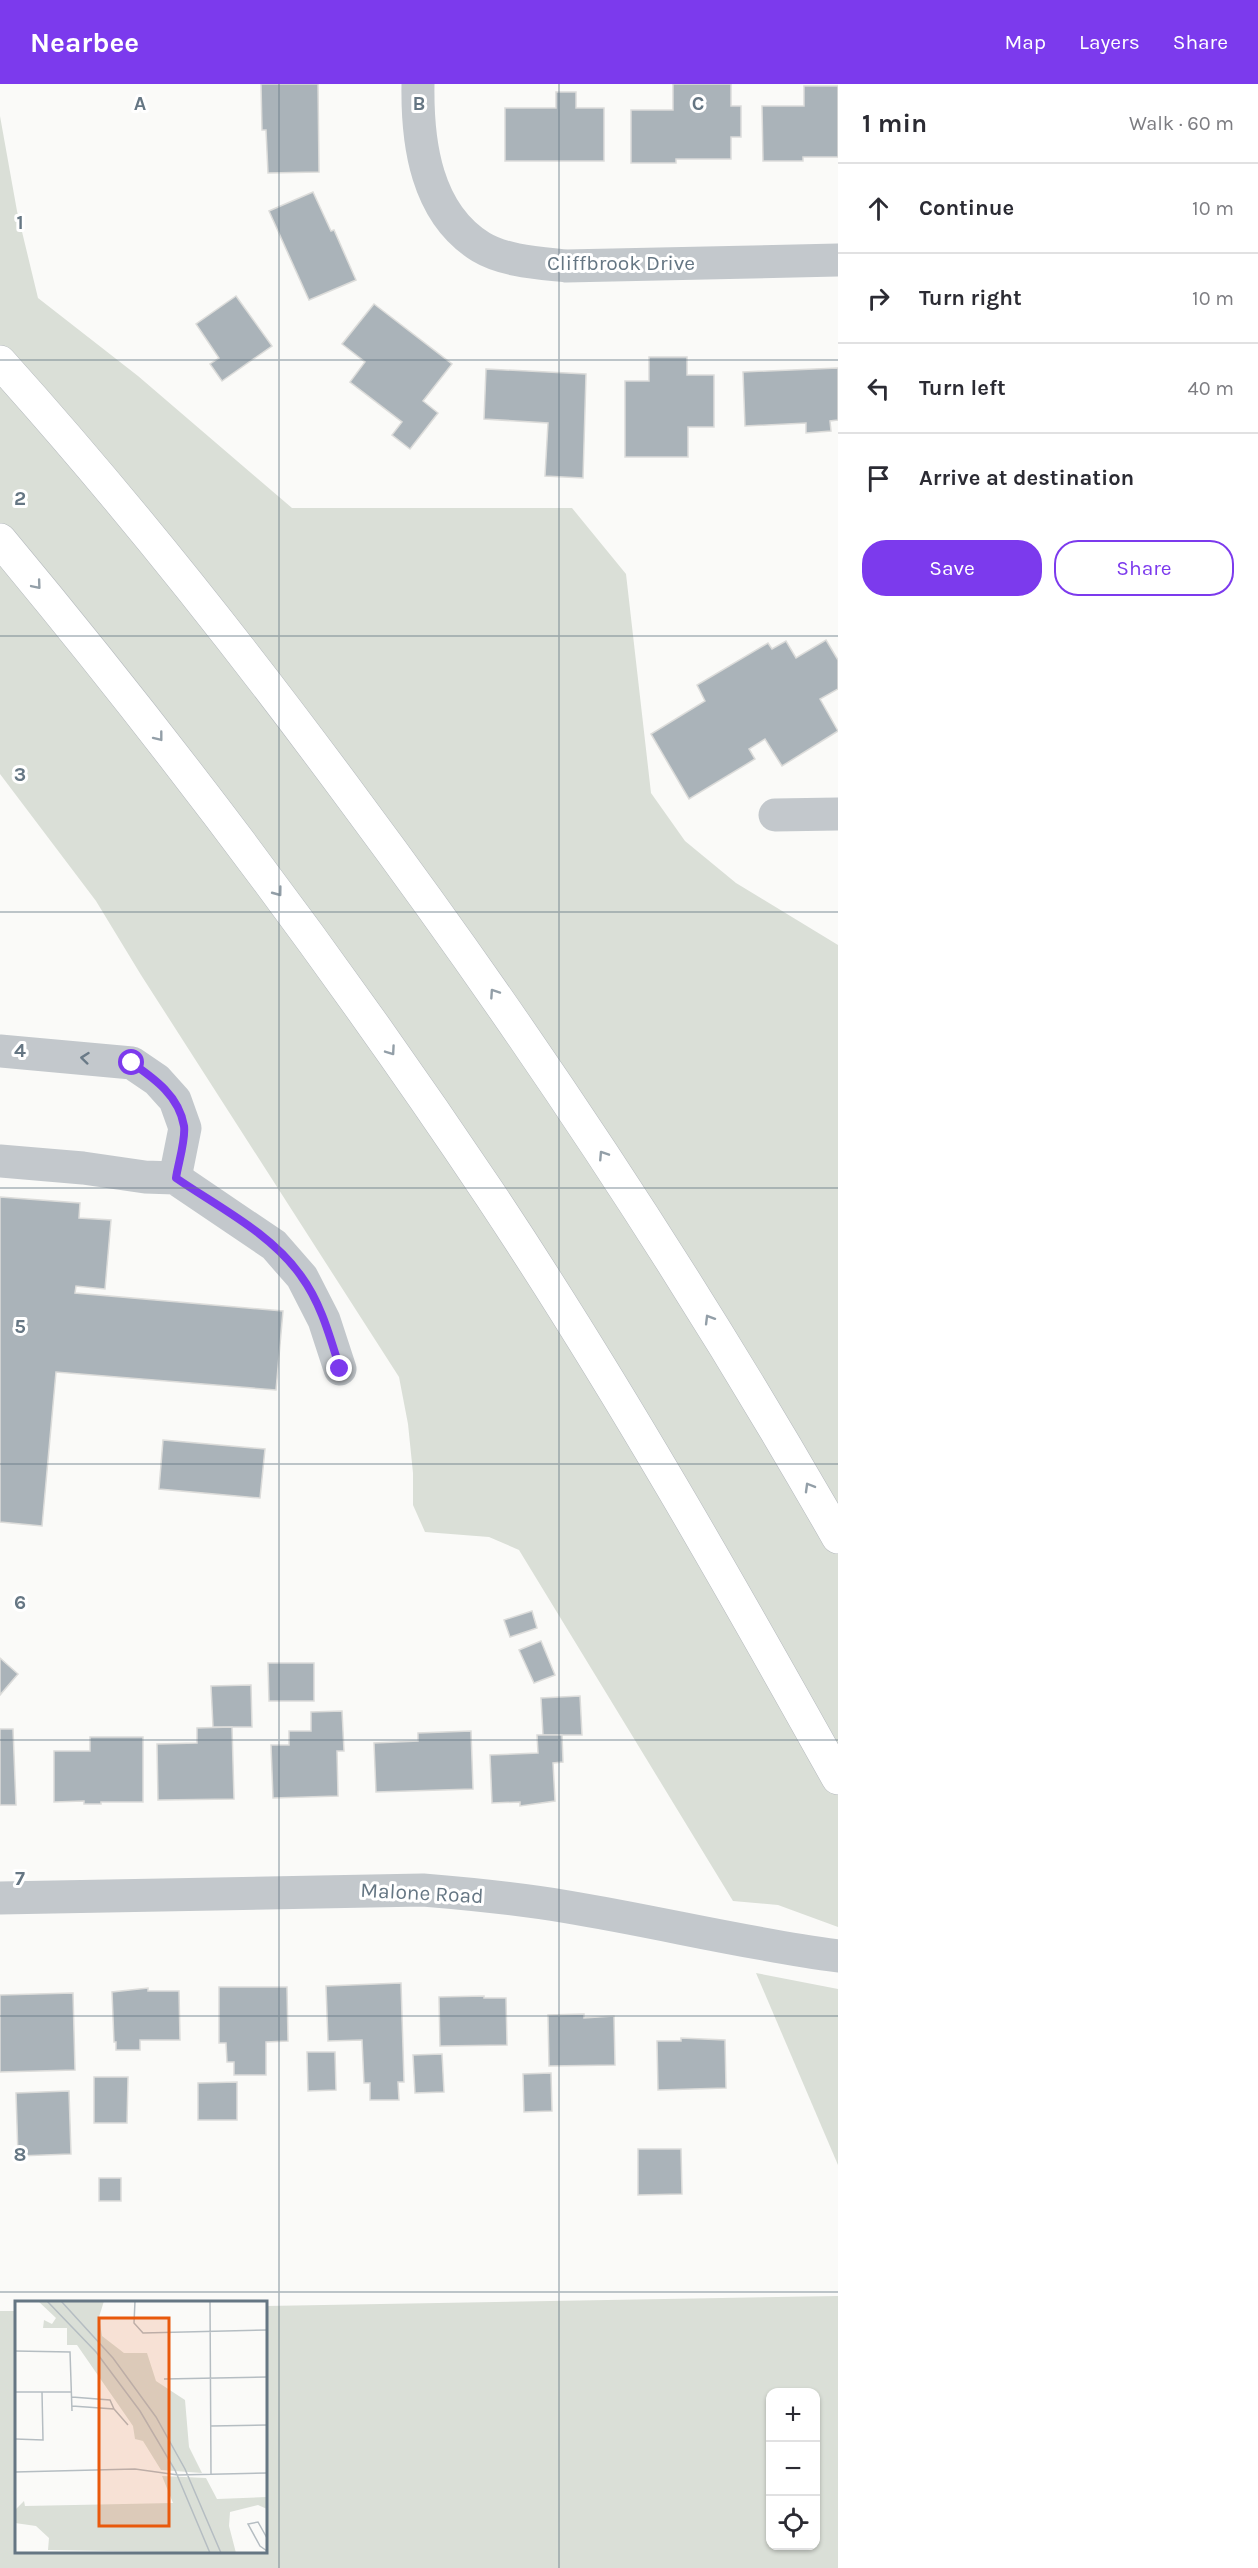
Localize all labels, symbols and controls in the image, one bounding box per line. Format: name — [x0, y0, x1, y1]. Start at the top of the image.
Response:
text: Nearbee — [30, 26, 139, 59]
text: Map — [1004, 30, 1046, 54]
text: Layers — [1079, 30, 1140, 54]
text: Share — [1173, 30, 1228, 54]
text: A — [134, 92, 147, 115]
text: B — [413, 92, 425, 115]
text: C — [692, 92, 704, 115]
text: 1 min — [862, 108, 927, 139]
text: Walk · 60 m — [1129, 112, 1234, 135]
icon: ahead — [862, 192, 895, 225]
text: Continue — [919, 195, 1014, 221]
text: 10 m — [1192, 197, 1234, 220]
text: 1 — [16, 211, 24, 234]
street label: Cliffbrook Drive — [547, 251, 695, 275]
icon: right — [862, 282, 895, 315]
text: Turn right — [919, 285, 1022, 311]
text: 10 m — [1192, 287, 1234, 310]
icon: left — [862, 372, 895, 405]
text: Turn left — [919, 375, 1006, 401]
text: 40 m — [1188, 377, 1234, 400]
icon: arrive — [862, 462, 895, 495]
text: Arrive at destination — [919, 465, 1134, 491]
text: 2 — [14, 487, 26, 510]
button: Save — [862, 540, 1042, 596]
button: Share — [1054, 540, 1234, 596]
one-way arrow — [30, 578, 41, 589]
one-way arrow — [152, 731, 163, 742]
text: 3 — [14, 763, 26, 786]
one-way arrow — [271, 885, 282, 896]
one-way arrow — [491, 989, 502, 1000]
text: 4 — [14, 1039, 26, 1062]
one-way arrow — [384, 1044, 395, 1055]
route start — [118, 1049, 144, 1075]
one-way arrow — [81, 1052, 90, 1065]
one-way arrow — [599, 1151, 610, 1162]
text: 5 — [14, 1315, 26, 1338]
one-way arrow — [704, 1315, 716, 1325]
route end — [326, 1355, 352, 1381]
one-way arrow — [804, 1482, 816, 1493]
text: 6 — [14, 1591, 26, 1614]
text: 7 — [15, 1867, 25, 1890]
street label: Malone Road — [360, 1878, 484, 1908]
text: 8 — [14, 2143, 26, 2166]
inset map — [15, 2301, 267, 2553]
map controls — [766, 2388, 820, 2550]
button: + — [766, 2388, 820, 2442]
button: − — [766, 2442, 820, 2496]
button: locate — [766, 2496, 820, 2550]

